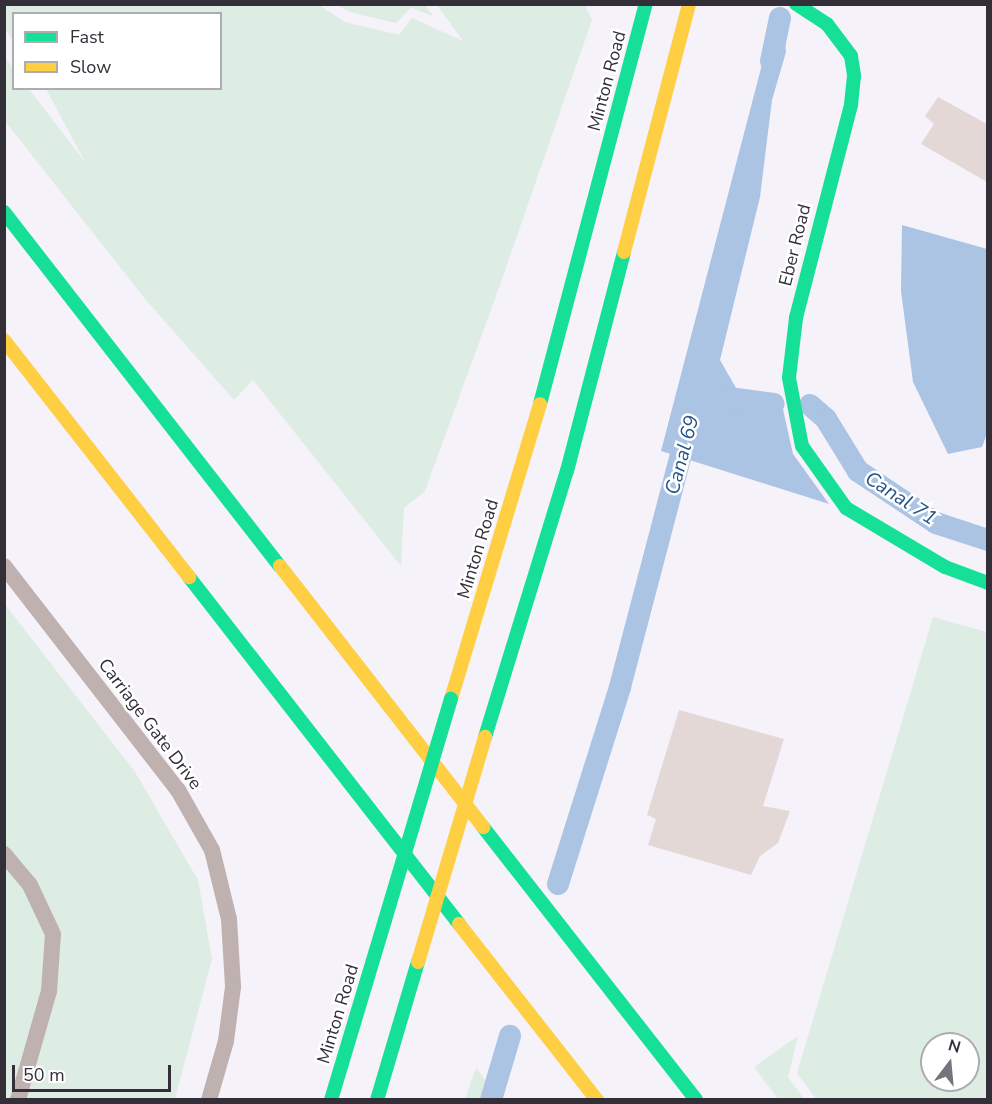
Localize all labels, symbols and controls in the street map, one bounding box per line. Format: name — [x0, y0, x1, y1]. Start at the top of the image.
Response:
legend — [12, 12, 222, 90]
text: Fast — [70, 25, 104, 49]
street label: Minton Road — [583, 29, 631, 133]
text: Slow — [70, 55, 111, 79]
street label: Eber Road — [774, 202, 816, 288]
water label: Canal 69 — [660, 413, 704, 497]
water label: Canal 71 — [861, 466, 941, 530]
street label: Minton Road — [453, 497, 503, 601]
street label: Carriage Gate Drive — [94, 654, 206, 794]
street label: Minton Road — [313, 962, 363, 1066]
north arrow — [920, 1032, 980, 1092]
text: N — [946, 1034, 963, 1059]
scale bar — [15, 1053, 174, 1091]
text: 50 m — [23, 1063, 65, 1087]

